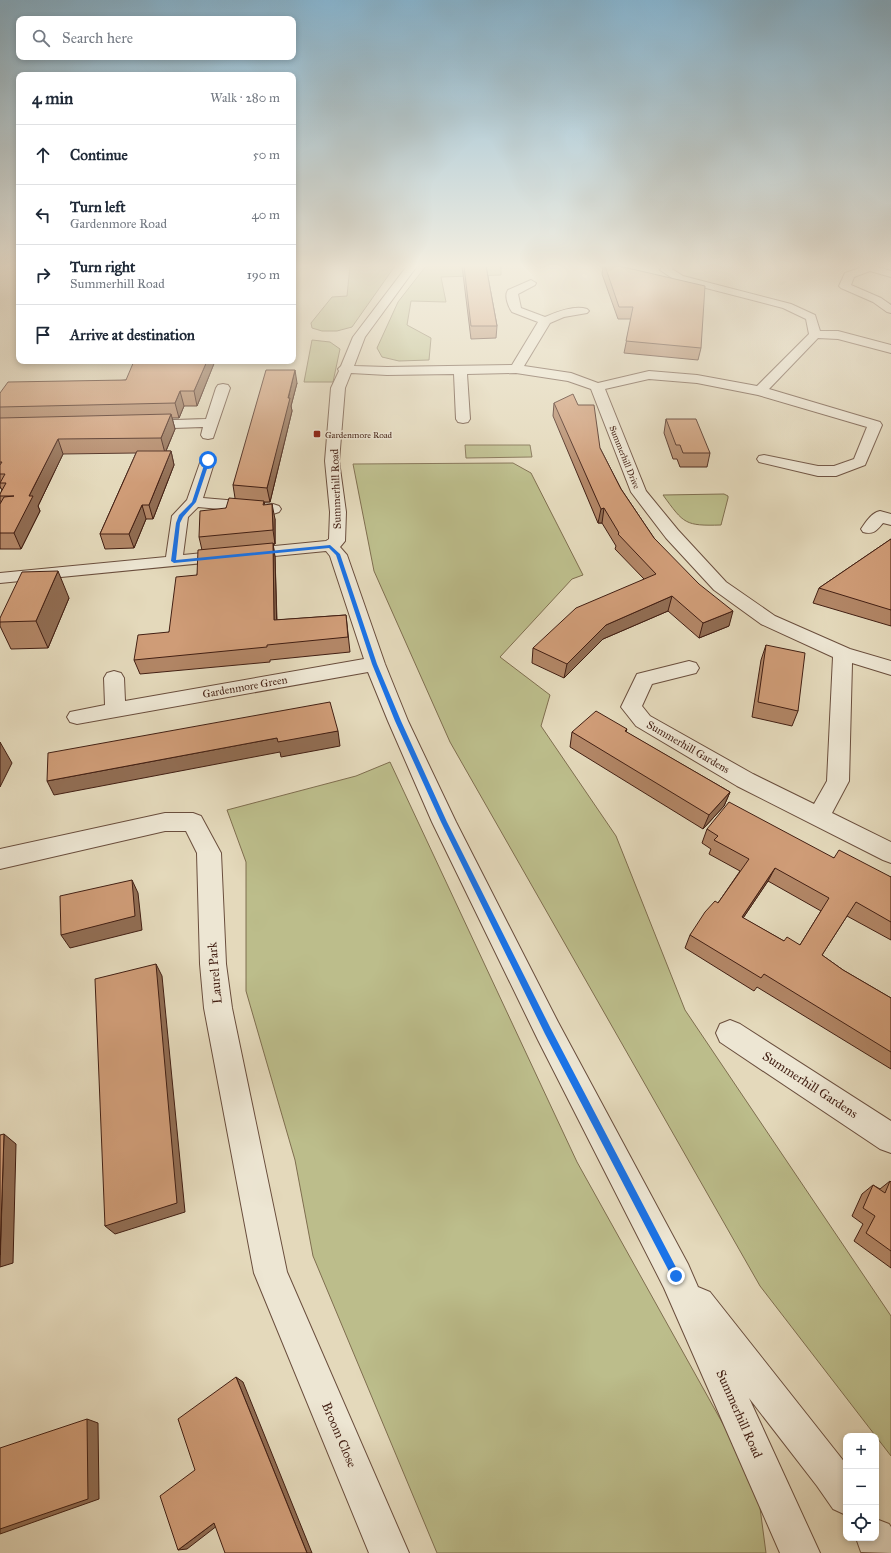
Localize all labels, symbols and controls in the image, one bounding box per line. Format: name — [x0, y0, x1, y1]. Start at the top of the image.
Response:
search box — [16, 16, 296, 60]
icon: search — [30, 27, 52, 49]
text: Search here — [62, 29, 133, 47]
text: 4 min — [32, 88, 73, 109]
text: Walk · 280 m — [210, 90, 280, 106]
icon: ahead — [32, 144, 54, 166]
text: Continue — [70, 146, 128, 164]
text: 50 m — [253, 147, 280, 163]
text: Turn left — [70, 198, 126, 216]
icon: left — [32, 204, 54, 226]
text: 40 m — [251, 207, 280, 223]
text: Gardenmore Road — [70, 216, 167, 232]
text: Turn right — [70, 258, 135, 276]
icon: right — [32, 264, 54, 286]
text: 190 m — [247, 267, 280, 283]
text: Summerhill Road — [70, 276, 165, 292]
icon: arrive — [32, 324, 54, 346]
text: Arrive at destination — [70, 326, 195, 344]
street label: Summerhill Drive — [607, 424, 643, 490]
marker: Gardenmore Road — [312, 429, 322, 439]
place label: Gardenmore Road — [325, 429, 393, 440]
street label: Summerhill Road — [328, 448, 344, 529]
route start — [199, 451, 217, 469]
street label: Gardenmore Green — [202, 673, 288, 701]
street label: Summerhill Gardens — [644, 718, 732, 776]
street label: Laurel Park — [204, 940, 226, 1005]
street label: Summerhill Gardens — [759, 1048, 861, 1122]
route end — [667, 1267, 685, 1285]
street label: Summerhill Road — [712, 1367, 766, 1461]
street label: Broom Close — [318, 1400, 360, 1471]
map controls — [843, 1433, 879, 1541]
button: + — [843, 1433, 879, 1469]
button: − — [843, 1469, 879, 1505]
button: locate — [843, 1505, 879, 1541]

